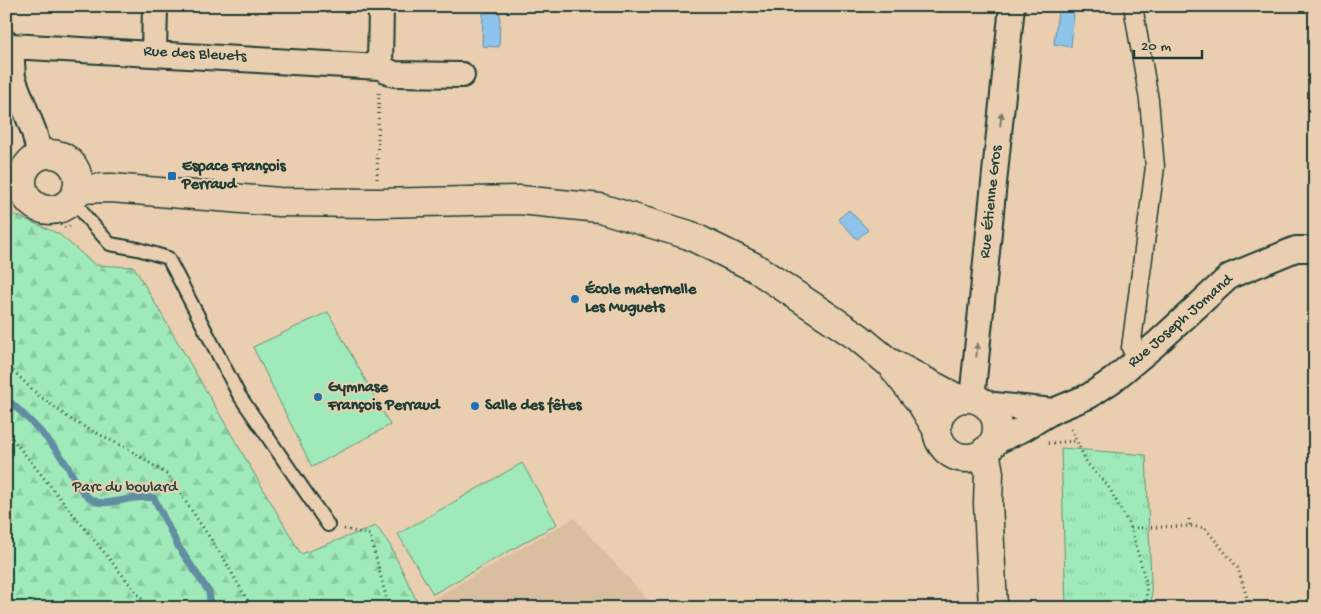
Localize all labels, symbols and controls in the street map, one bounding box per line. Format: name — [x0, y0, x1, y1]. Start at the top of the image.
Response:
scale bar — [1134, 28, 1201, 60]
text: 20 m — [1141, 38, 1171, 56]
street label: Rue des Bleuets — [143, 43, 248, 67]
one-way arrow — [997, 110, 1005, 126]
street label: Rue Étienne Gros — [977, 144, 1007, 259]
place label: Espace François Perraud — [181, 158, 287, 195]
marker: Espace François Perraud — [166, 170, 178, 182]
street label: Rue Joseph Jomand — [1125, 270, 1239, 373]
place label: École maternelle Les Muguets — [585, 280, 697, 318]
marker: École maternelle Les Muguets — [569, 293, 581, 305]
one-way arrow — [973, 342, 981, 358]
place label: Gymnase François Perraud — [327, 379, 441, 416]
marker: Gymnase François Perraud — [312, 391, 324, 403]
place label: Salle des fêtes — [485, 396, 583, 416]
marker: Salle des fêtes — [469, 400, 481, 412]
park label: Parc du boulard — [72, 479, 179, 498]

